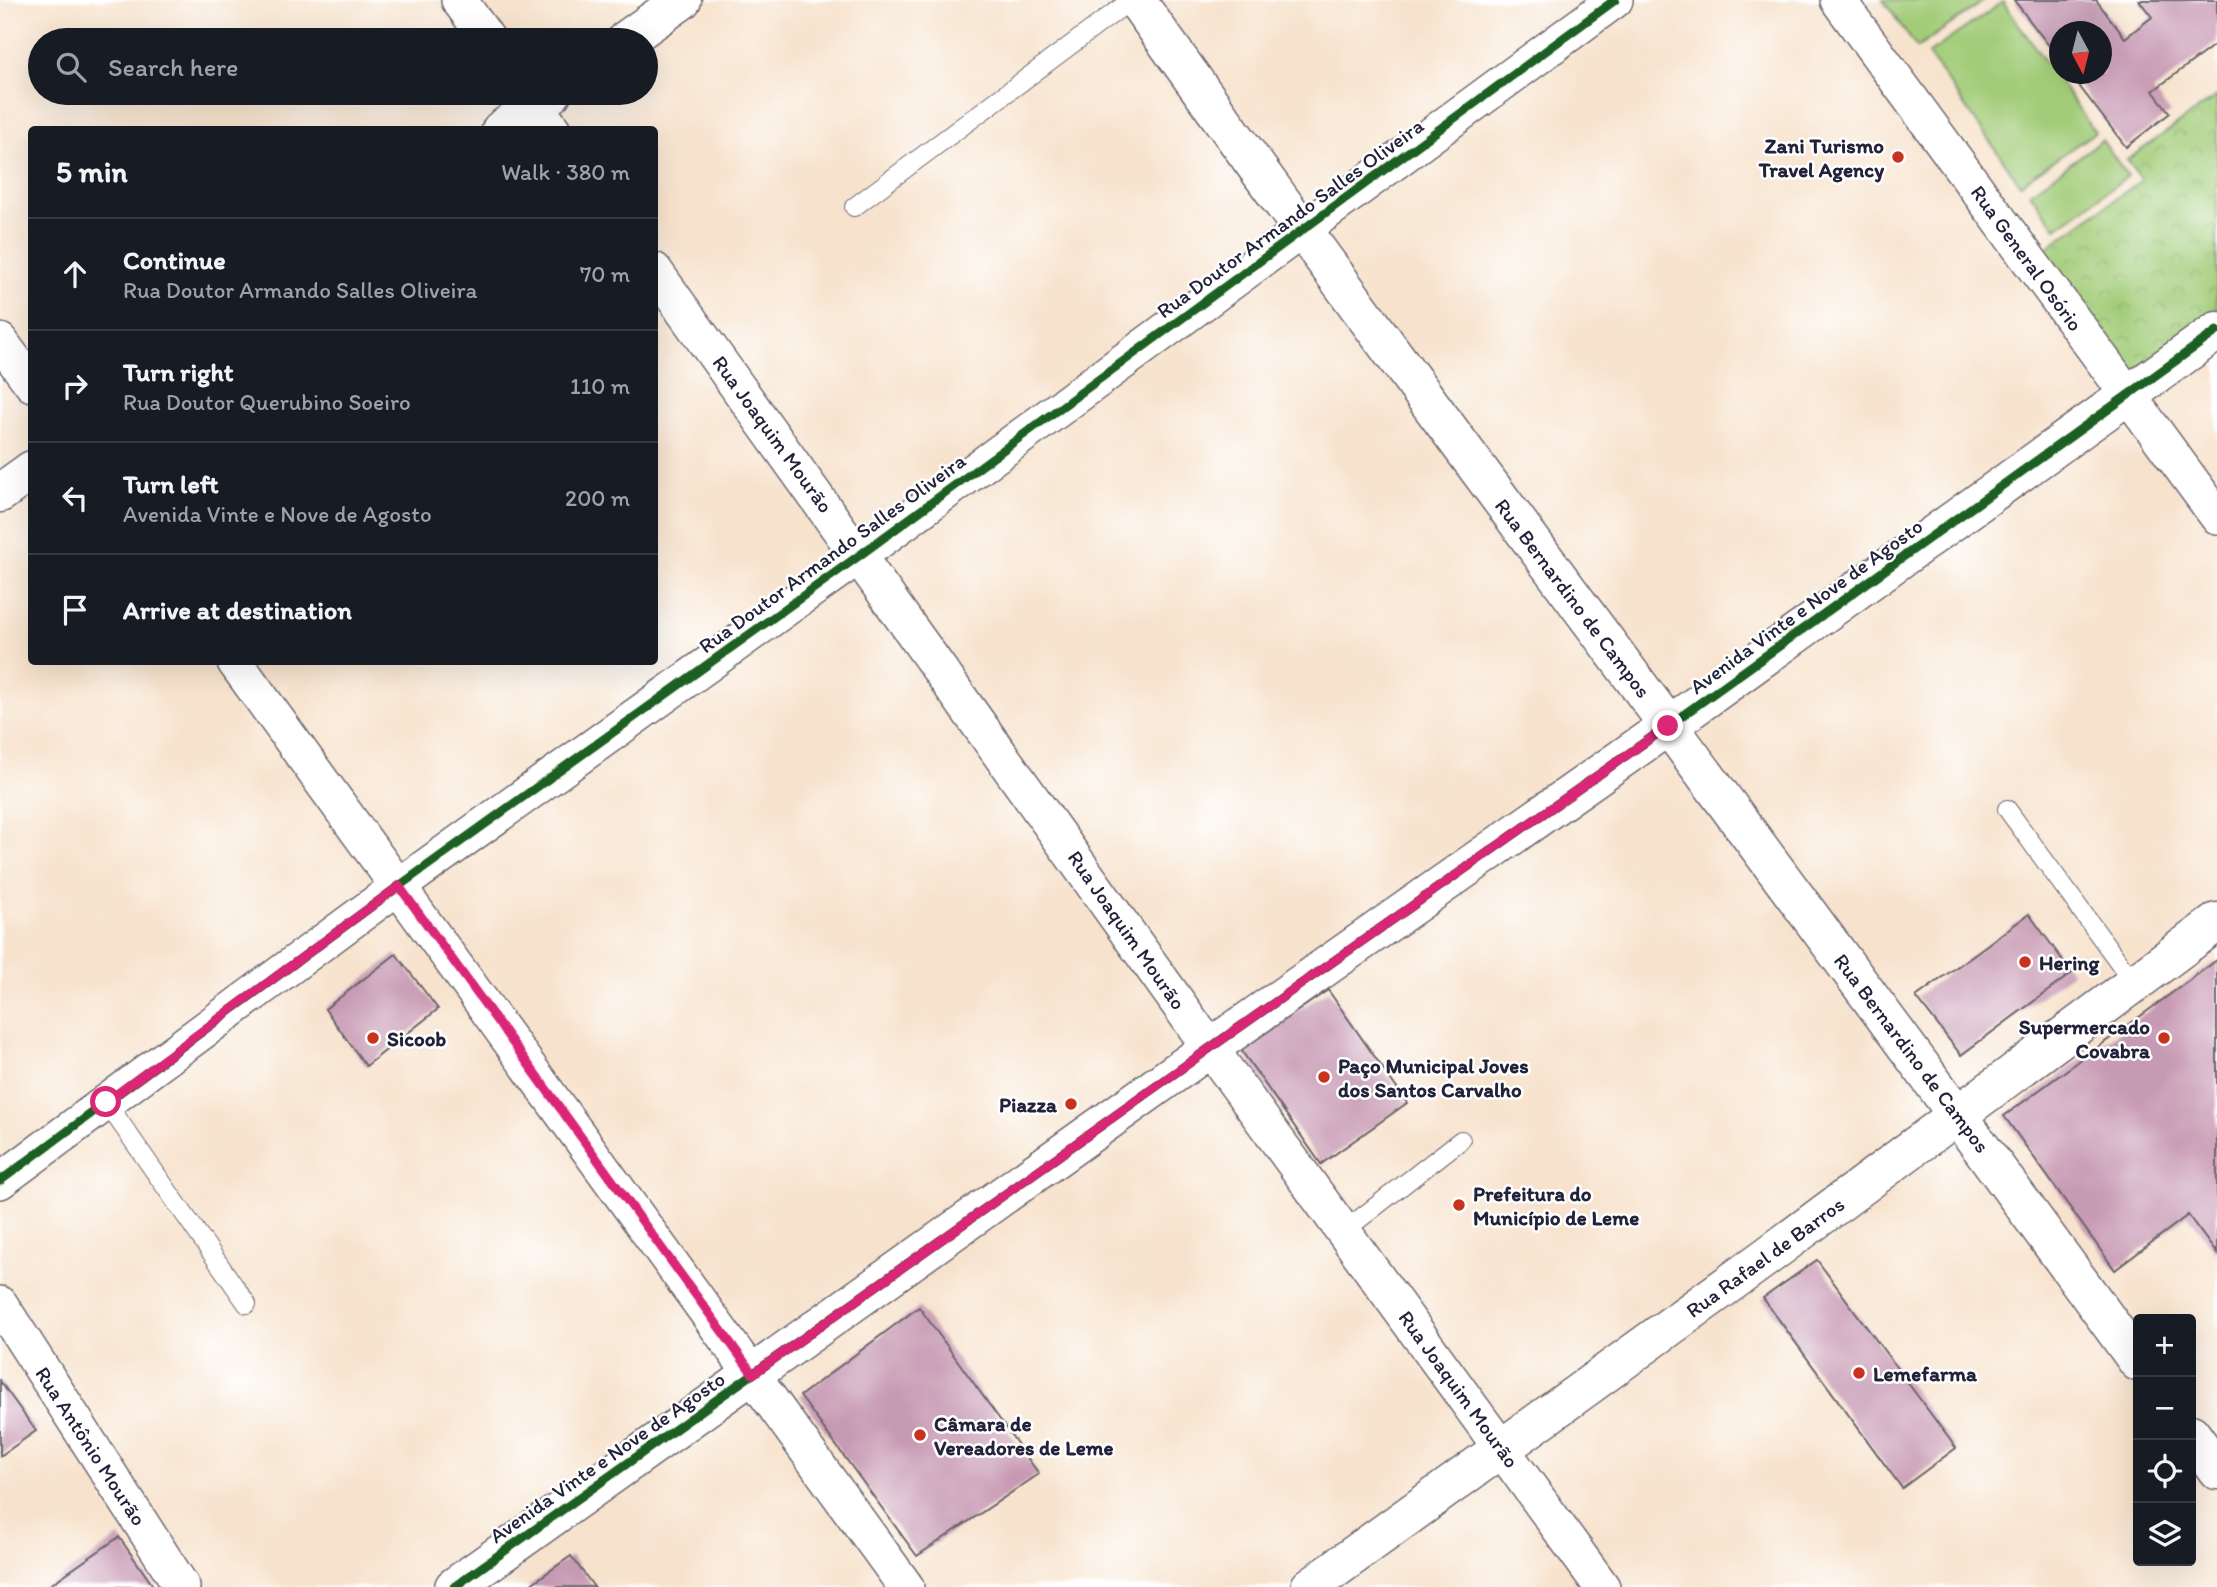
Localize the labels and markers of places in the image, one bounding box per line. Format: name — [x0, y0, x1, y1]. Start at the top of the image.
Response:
place label: Zani Turismo Travel Agency — [1758, 133, 1884, 183]
marker: Zani Turismo Travel Agency — [1890, 149, 1906, 165]
place label: Hering — [2039, 950, 2100, 976]
marker: Hering — [2017, 954, 2033, 970]
place label: Supermercado Covabra — [2019, 1014, 2151, 1063]
place label: Sicoob — [387, 1026, 446, 1051]
marker: Sicoob — [365, 1030, 381, 1046]
marker: Supermercado Covabra — [2156, 1030, 2172, 1046]
place label: Paço Municipal Joves dos Santos Carvalho — [1338, 1053, 1529, 1102]
marker: Paço Municipal Joves dos Santos Carvalho — [1316, 1069, 1332, 1085]
place label: Piazza — [999, 1092, 1058, 1117]
marker: Piazza — [1063, 1096, 1079, 1112]
place label: Prefeitura do Município de Leme — [1473, 1181, 1639, 1231]
marker: Prefeitura do Município de Leme — [1451, 1197, 1467, 1213]
place label: Lemefarma — [1873, 1361, 1978, 1386]
marker: Lemefarma — [1851, 1365, 1867, 1381]
place label: Câmara de Vereadores de Leme — [934, 1411, 1113, 1460]
marker: Câmara de Vereadores de Leme — [912, 1427, 928, 1443]

